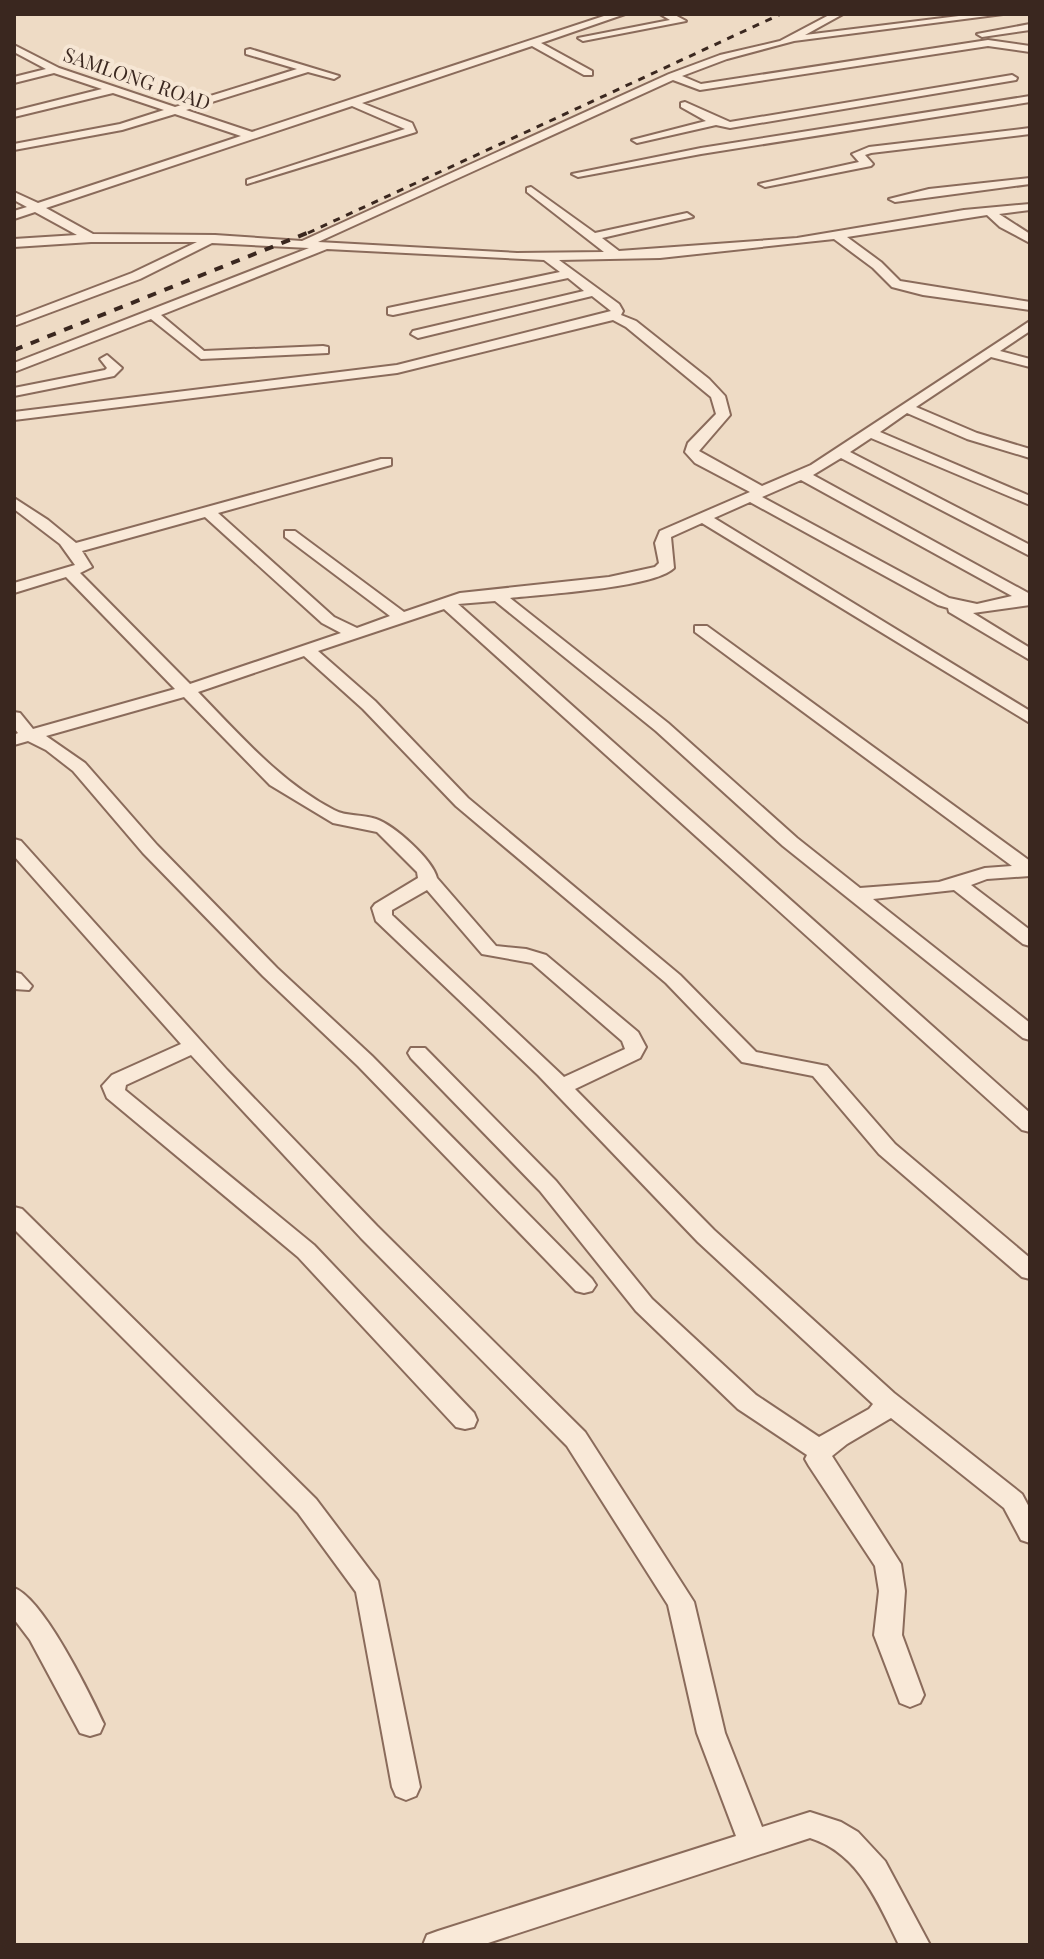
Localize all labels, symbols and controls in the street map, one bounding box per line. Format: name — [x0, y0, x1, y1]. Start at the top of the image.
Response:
street label: SAMLONG ROAD — [60, 40, 215, 115]

